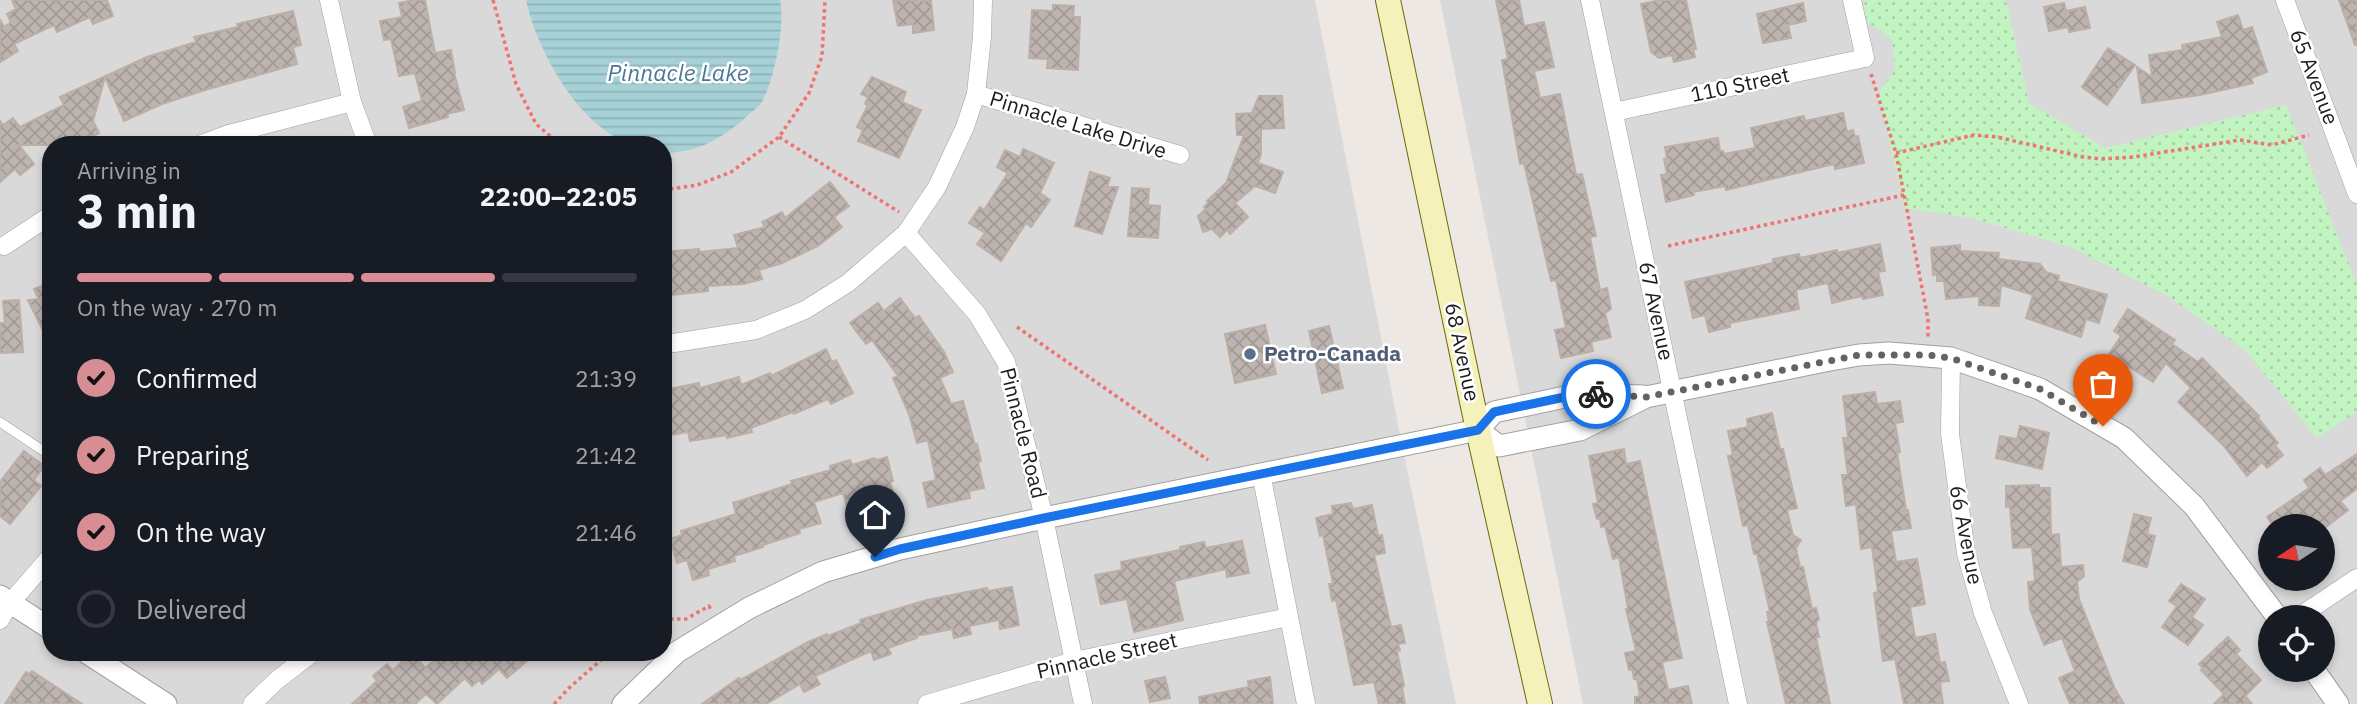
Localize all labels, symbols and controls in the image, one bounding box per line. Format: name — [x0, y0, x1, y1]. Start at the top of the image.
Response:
street label: 65 Avenue — [2284, 25, 2346, 128]
water label: Pinnacle Lake — [608, 57, 749, 87]
street label: 110 Street — [1688, 60, 1792, 108]
street label: Pinnacle Lake Drive — [986, 84, 1170, 164]
text: Arriving in — [77, 155, 181, 185]
text: 22:00–22:05 — [480, 179, 637, 213]
text: 3 min — [77, 181, 197, 241]
street label: 67 Avenue — [1633, 259, 1681, 363]
text: On the way · 270 m — [77, 292, 277, 322]
street label: 68 Avenue — [1439, 300, 1487, 404]
place label: Petro-Canada — [1264, 339, 1401, 367]
marker: Petro-Canada — [1242, 346, 1258, 362]
pin — [2073, 354, 2133, 426]
icon: check — [77, 359, 115, 397]
courier — [1561, 359, 1631, 429]
text: Confirmed — [136, 361, 258, 395]
text: 21:39 — [575, 363, 637, 393]
street label: Pinnacle Road — [994, 364, 1054, 501]
icon: bag — [2084, 365, 2122, 403]
icon: bike — [1577, 375, 1615, 413]
icon: check — [77, 436, 115, 474]
text: Preparing — [136, 438, 249, 472]
text: 21:42 — [575, 440, 637, 470]
street label: 66 Avenue — [1944, 483, 1990, 587]
pin — [845, 485, 905, 557]
icon: home — [856, 496, 894, 534]
icon: check — [77, 513, 115, 551]
north arrow — [2258, 514, 2334, 592]
map controls — [2258, 514, 2335, 682]
text: On the way — [136, 515, 266, 549]
text: 21:46 — [575, 517, 637, 547]
text: Delivered — [136, 592, 247, 626]
button: locate — [2258, 605, 2335, 682]
street label: Pinnacle Street — [1034, 625, 1180, 685]

